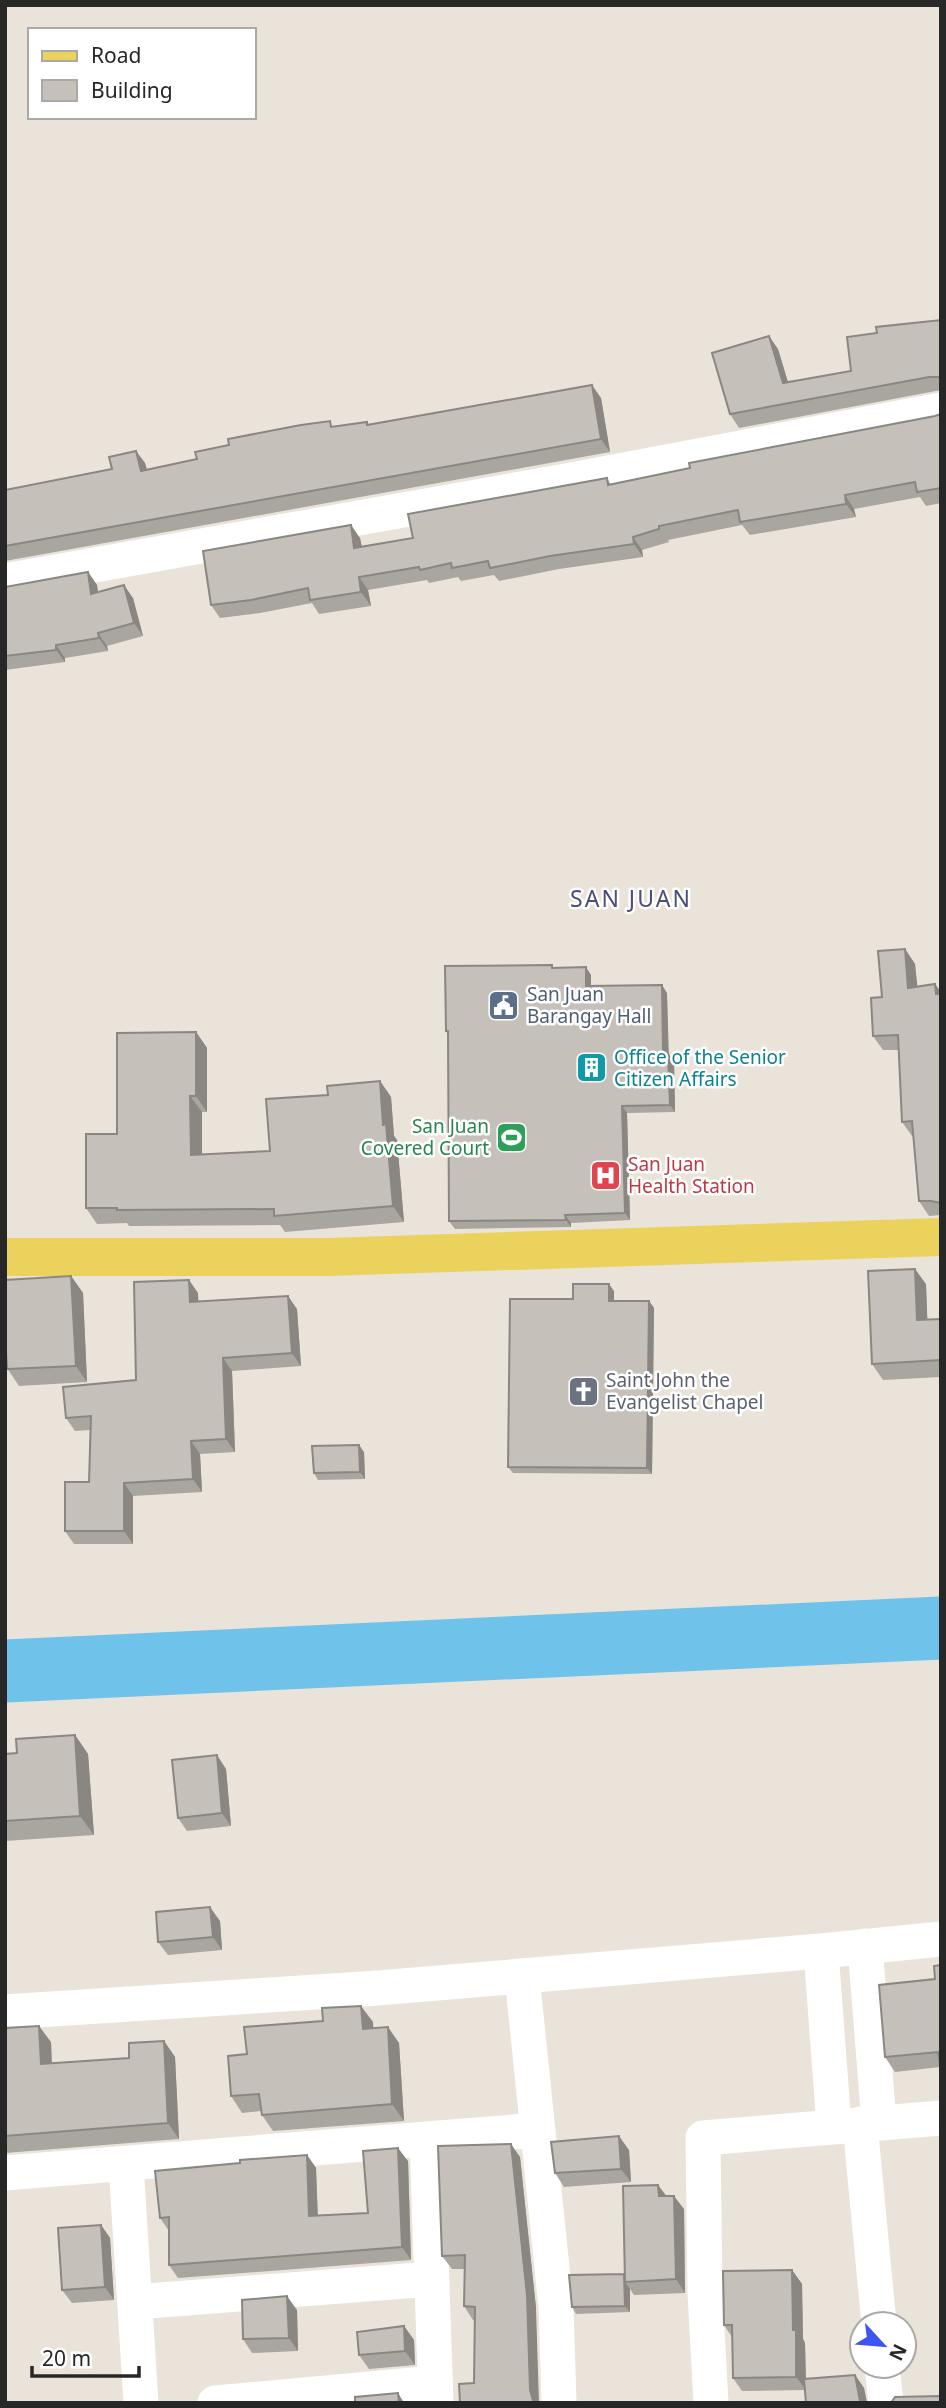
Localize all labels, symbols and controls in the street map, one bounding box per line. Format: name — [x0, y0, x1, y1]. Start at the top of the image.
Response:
legend — [28, 28, 256, 119]
text: Road — [91, 41, 141, 69]
text: Building — [91, 76, 173, 104]
district label: SAN JUAN — [570, 882, 692, 914]
place label: San Juan Barangay Hall — [527, 981, 651, 1029]
public building icon: San Juan Barangay Hall — [487, 988, 521, 1022]
place label: Office of the Senior Citizen Affairs — [614, 1044, 786, 1092]
building icon: Office of the Senior Citizen Affairs — [574, 1051, 608, 1085]
place label: San Juan Covered Court — [361, 1113, 489, 1161]
sports icon: San Juan Covered Court — [495, 1120, 529, 1154]
place label: San Juan Health Station — [628, 1151, 755, 1199]
hospital icon: San Juan Health Station — [588, 1158, 622, 1192]
place label: Saint John the Evangelist Chapel — [606, 1367, 763, 1415]
church icon: Saint John the Evangelist Chapel — [566, 1374, 600, 1408]
north arrow — [848, 2310, 918, 2380]
scale bar — [32, 2334, 138, 2378]
text: N — [883, 2340, 913, 2365]
text: 20 m — [42, 2344, 91, 2372]

